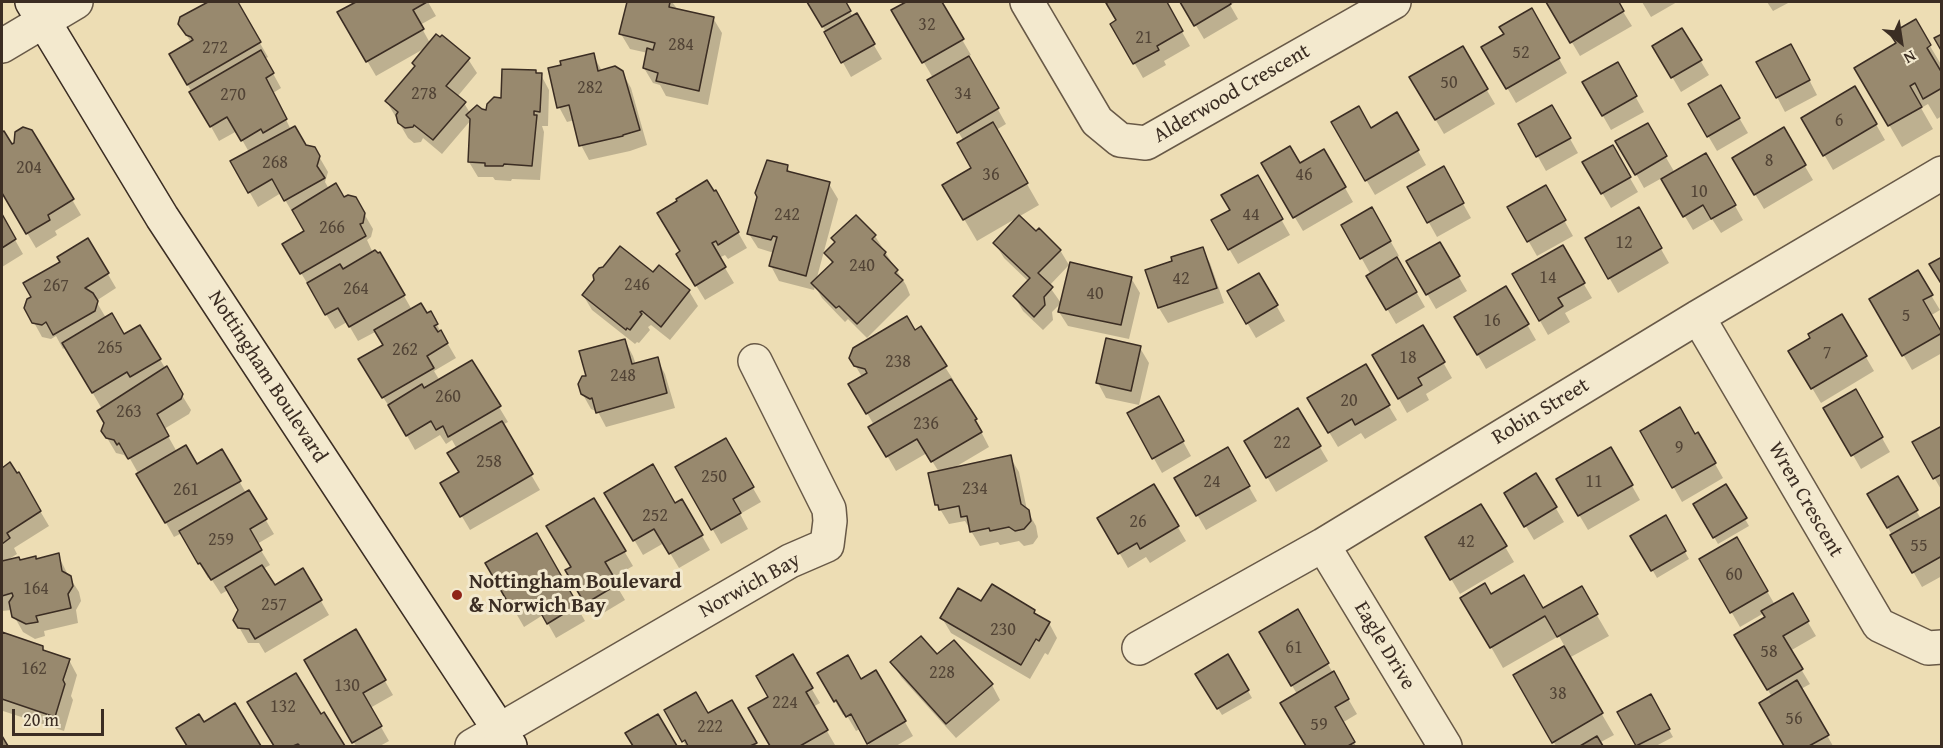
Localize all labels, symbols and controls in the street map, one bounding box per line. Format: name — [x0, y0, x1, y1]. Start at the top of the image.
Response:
north arrow — [1871, 12, 1931, 72]
house number: 32 — [918, 14, 936, 36]
house number: 21 — [1135, 27, 1153, 49]
house number: 284 — [668, 34, 694, 56]
house number: 272 — [202, 37, 228, 59]
street label: Alderwood Crescent — [1149, 39, 1315, 149]
house number: 52 — [1512, 42, 1530, 64]
text: N — [1899, 45, 1921, 71]
house number: 50 — [1440, 72, 1458, 94]
house number: 282 — [577, 77, 603, 99]
house number: 278 — [411, 83, 437, 105]
house number: 34 — [954, 83, 972, 105]
house number: 270 — [220, 84, 246, 106]
house number: 6 — [1835, 110, 1843, 132]
house number: 8 — [1765, 150, 1773, 172]
house number: 268 — [262, 152, 288, 174]
house number: 204 — [16, 157, 42, 179]
house number: 36 — [982, 164, 1000, 186]
house number: 46 — [1295, 164, 1313, 186]
house number: 10 — [1690, 181, 1708, 203]
house number: 242 — [774, 204, 800, 226]
house number: 44 — [1242, 204, 1260, 226]
house number: 266 — [319, 217, 345, 239]
house number: 12 — [1615, 232, 1633, 254]
house number: 240 — [849, 255, 875, 277]
house number: 14 — [1539, 267, 1557, 289]
house number: 42 — [1172, 268, 1190, 290]
house number: 246 — [624, 274, 650, 296]
house number: 267 — [43, 275, 69, 297]
house number: 264 — [343, 278, 369, 300]
house number: 40 — [1086, 283, 1104, 305]
street label: Nottingham Boulevard — [202, 286, 332, 468]
house number: 5 — [1902, 305, 1910, 327]
house number: 16 — [1483, 310, 1501, 332]
house number: 265 — [97, 337, 123, 359]
house number: 262 — [392, 339, 418, 361]
house number: 7 — [1823, 342, 1831, 364]
house number: 18 — [1399, 347, 1417, 369]
house number: 238 — [885, 351, 911, 373]
house number: 248 — [610, 365, 636, 387]
street label: Robin Street — [1488, 373, 1594, 451]
house number: 260 — [435, 386, 461, 408]
house number: 20 — [1340, 390, 1358, 412]
house number: 263 — [116, 401, 142, 423]
house number: 236 — [913, 413, 939, 435]
house number: 22 — [1273, 432, 1291, 454]
house number: 9 — [1675, 437, 1683, 459]
street label: Wren Crescent — [1762, 438, 1848, 562]
house number: 258 — [476, 451, 502, 473]
house number: 250 — [701, 466, 727, 488]
house number: 24 — [1203, 471, 1221, 493]
house number: 11 — [1585, 471, 1603, 493]
house number: 234 — [962, 478, 988, 500]
house number: 261 — [173, 479, 199, 501]
house number: 252 — [642, 505, 668, 527]
house number: 26 — [1129, 511, 1147, 533]
house number: 259 — [208, 529, 234, 551]
house number: 42 — [1457, 531, 1475, 553]
house number: 55 — [1910, 535, 1928, 557]
street label: Norwich Bay — [695, 548, 805, 624]
house number: 60 — [1725, 564, 1743, 586]
place label: Nottingham Boulevard & Norwich Bay — [469, 570, 682, 620]
house number: 164 — [23, 578, 49, 600]
marker: Nottingham Boulevard & Norwich Bay — [450, 588, 464, 602]
house number: 257 — [261, 594, 287, 616]
street label: Eagle Drive — [1348, 597, 1420, 695]
house number: 230 — [990, 619, 1016, 641]
house number: 61 — [1285, 637, 1303, 659]
house number: 58 — [1760, 641, 1778, 663]
house number: 162 — [21, 658, 47, 680]
house number: 228 — [929, 662, 955, 684]
house number: 130 — [334, 675, 360, 697]
house number: 38 — [1549, 683, 1567, 705]
house number: 224 — [772, 692, 798, 714]
house number: 132 — [270, 696, 296, 718]
scale bar — [15, 697, 106, 735]
text: 20 m — [23, 706, 59, 733]
house number: 56 — [1785, 708, 1803, 730]
house number: 59 — [1310, 714, 1328, 736]
house number: 222 — [697, 716, 723, 738]

